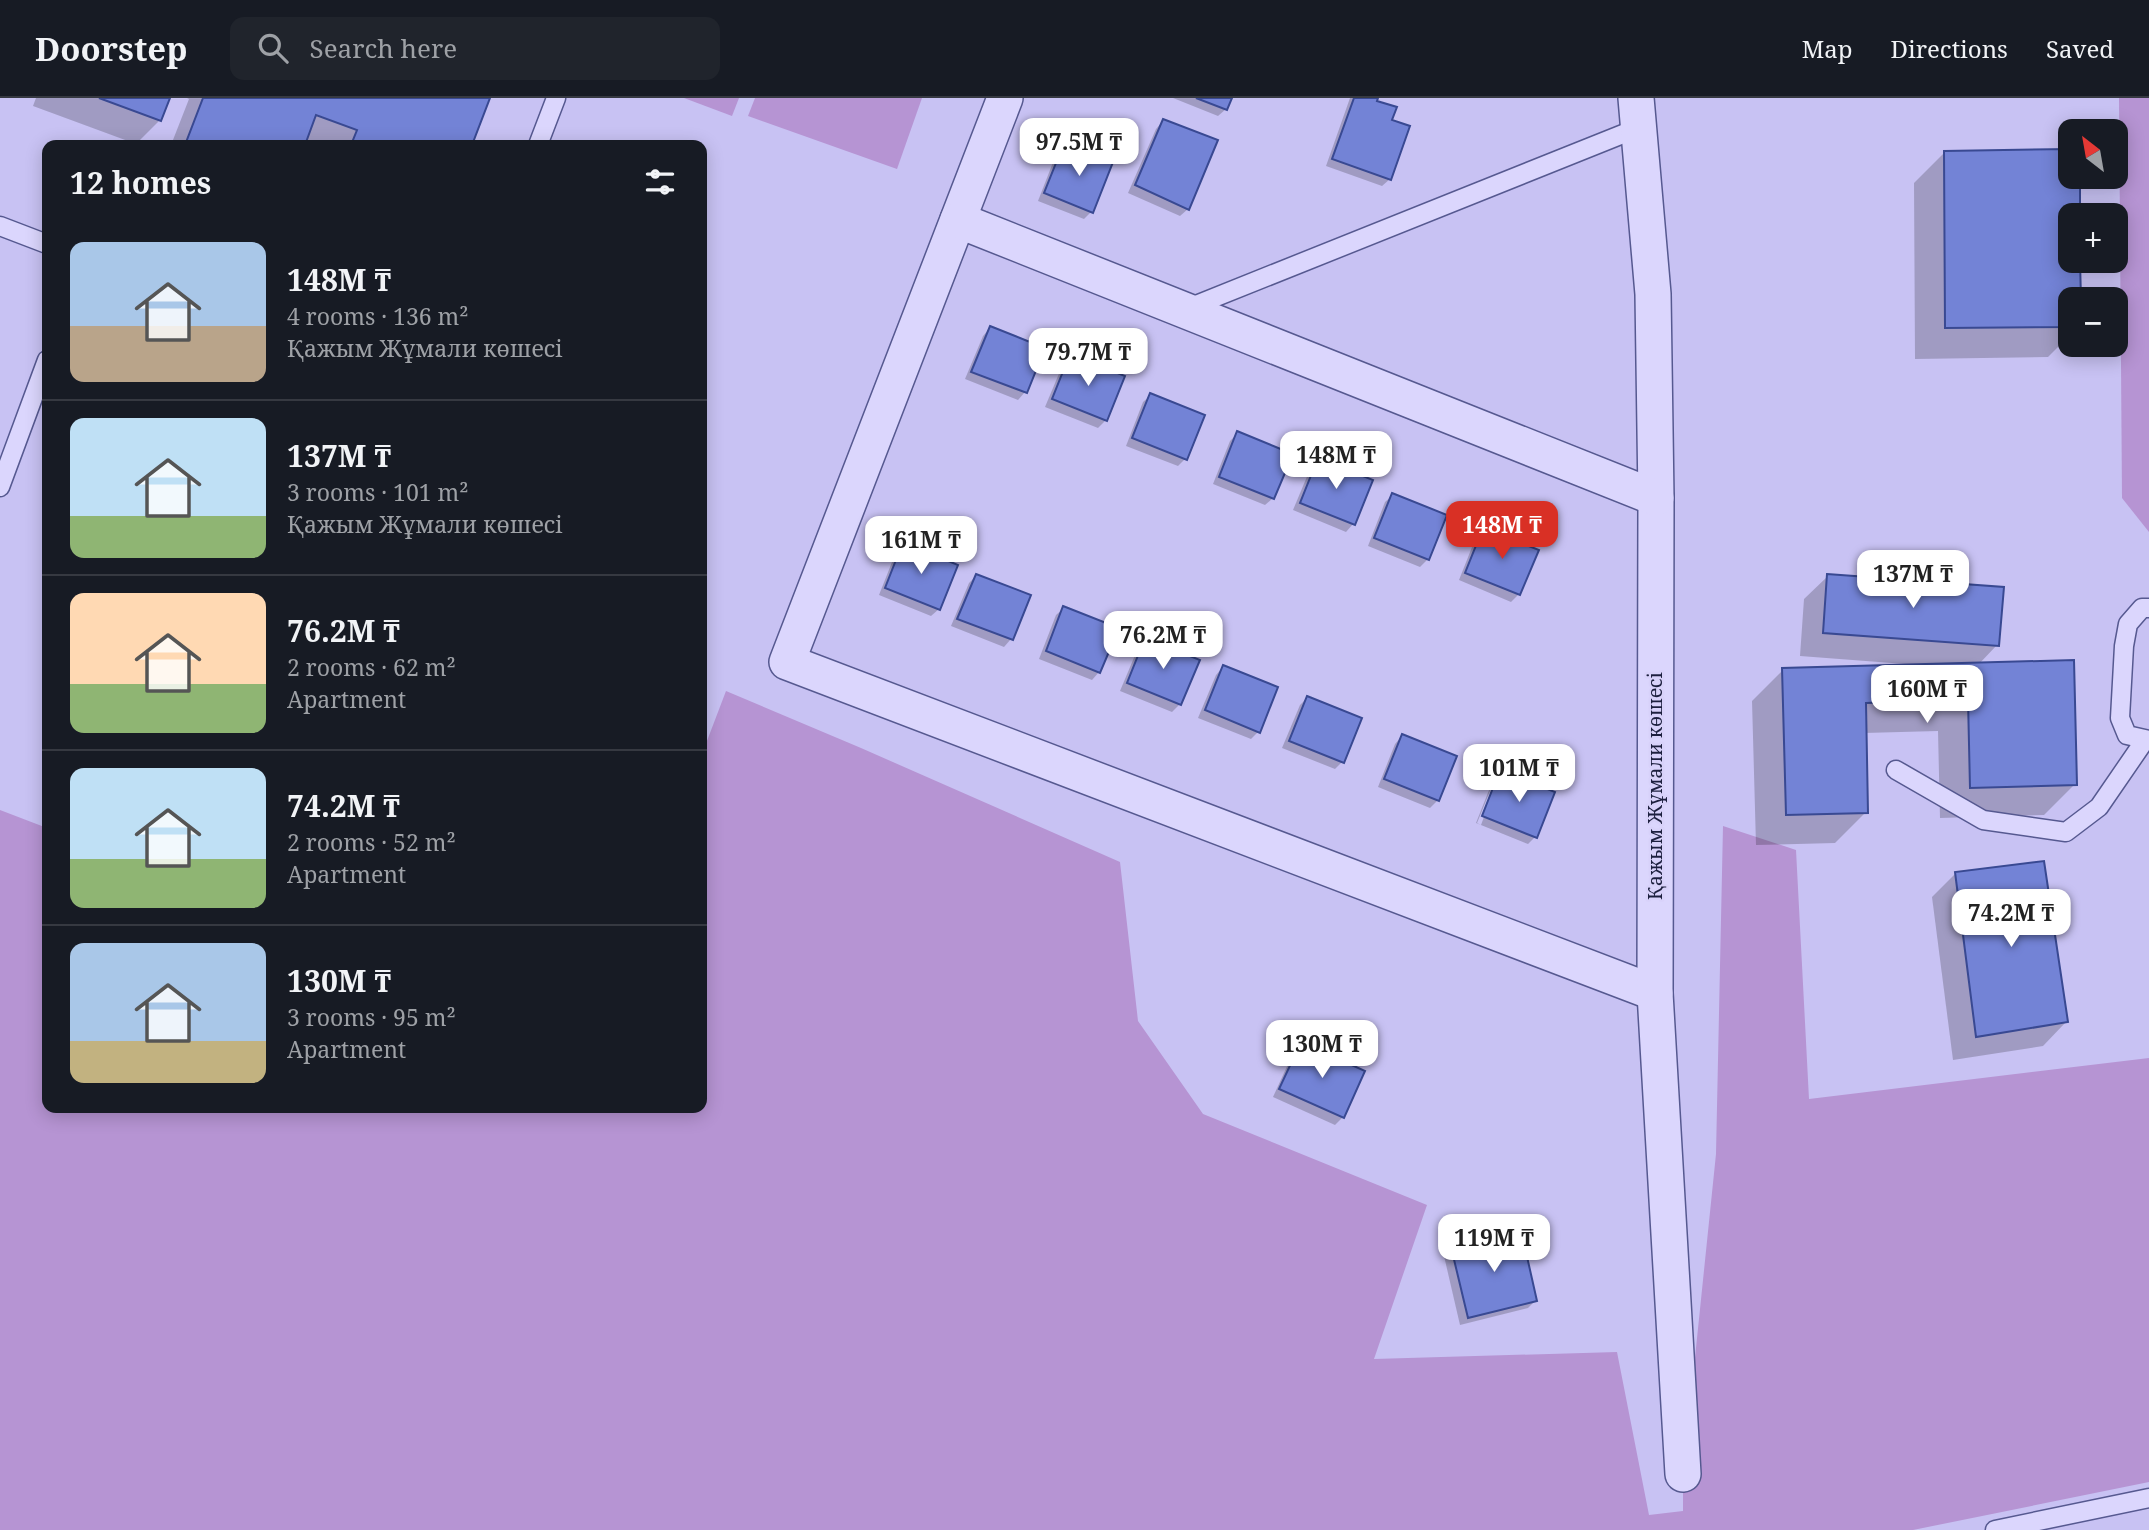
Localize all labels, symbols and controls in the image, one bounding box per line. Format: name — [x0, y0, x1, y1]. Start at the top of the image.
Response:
search box — [230, 17, 720, 80]
text: Doorstep — [35, 26, 188, 71]
icon: search — [254, 29, 292, 67]
text: Search here — [310, 30, 457, 66]
text: Map — [1802, 32, 1853, 65]
text: Directions — [1891, 32, 2008, 65]
text: Saved — [2046, 32, 2114, 65]
pin: 97.5M ₸ — [1014, 118, 1144, 178]
north arrow — [2058, 119, 2128, 189]
map controls — [2058, 119, 2128, 357]
text: 97.5M ₸ — [1036, 125, 1122, 157]
text: 12 homes — [70, 162, 211, 203]
icon: filters — [641, 163, 679, 201]
button: + — [2058, 203, 2128, 273]
text: 148M ₸ — [287, 259, 391, 300]
icon: home — [126, 270, 210, 354]
button: − — [2058, 287, 2128, 357]
text: 4 rooms · 136 m² — [287, 300, 469, 332]
pin: 79.7M ₸ — [1023, 328, 1153, 388]
text: Қажым Жұмали көшесі — [287, 332, 563, 364]
text: 79.7M ₸ — [1045, 335, 1131, 367]
pin: 148M ₸ — [1279, 432, 1393, 491]
text: 137M ₸ — [287, 435, 391, 476]
text: 148M ₸ — [1296, 438, 1376, 470]
icon: home — [126, 446, 210, 530]
text: 3 rooms · 101 m² — [287, 476, 469, 508]
pin: 148M ₸ — [1445, 502, 1559, 561]
text: Қажым Жұмали көшесі — [287, 508, 563, 540]
text: 148M ₸ — [1462, 508, 1542, 540]
pin: 161M ₸ — [864, 517, 978, 576]
text: 161M ₸ — [881, 523, 961, 555]
pin: 137M ₸ — [1856, 550, 1970, 610]
text: 137M ₸ — [1873, 557, 1953, 589]
text: 76.2M ₸ — [287, 610, 400, 651]
pin: 76.2M ₸ — [1098, 612, 1228, 671]
text: 76.2M ₸ — [1120, 618, 1206, 650]
icon: home — [126, 621, 210, 705]
text: 2 rooms · 62 m² — [287, 651, 456, 683]
pin: 160M ₸ — [1870, 666, 1984, 725]
street label: Қажым Жұмали көшесі — [1642, 672, 1668, 900]
text: 160M ₸ — [1887, 672, 1967, 704]
text: Apartment — [287, 683, 406, 715]
pin: 101M ₸ — [1462, 744, 1576, 804]
text: 101M ₸ — [1479, 751, 1559, 783]
text: 74.2M ₸ — [287, 785, 400, 826]
icon: home — [126, 796, 210, 880]
text: 2 rooms · 52 m² — [287, 826, 456, 858]
text: Apartment — [287, 858, 406, 890]
pin: 74.2M ₸ — [1946, 890, 2076, 949]
text: 74.2M ₸ — [1968, 896, 2054, 928]
text: 130M ₸ — [287, 960, 391, 1001]
icon: home — [126, 971, 210, 1055]
text: 3 rooms · 95 m² — [287, 1001, 456, 1033]
pin: 130M ₸ — [1265, 1020, 1379, 1080]
text: 130M ₸ — [1282, 1027, 1362, 1059]
text: Apartment — [287, 1033, 406, 1065]
pin: 119M ₸ — [1437, 1214, 1551, 1274]
text: 119M ₸ — [1454, 1221, 1534, 1253]

